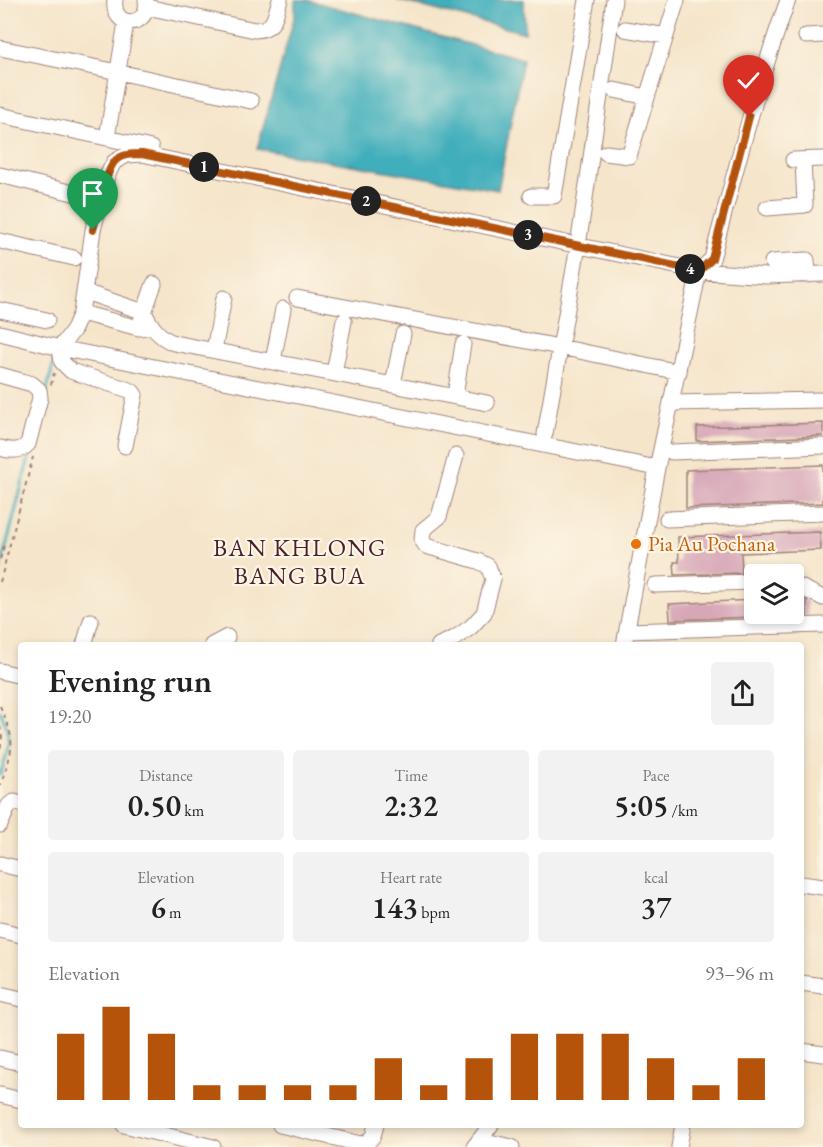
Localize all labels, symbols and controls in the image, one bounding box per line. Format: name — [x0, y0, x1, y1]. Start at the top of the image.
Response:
pin — [723, 55, 774, 117]
icon: check — [732, 64, 765, 97]
pin: 1 — [189, 152, 219, 182]
text: 1 — [200, 156, 208, 177]
pin — [67, 168, 118, 230]
icon: arrive — [76, 177, 109, 210]
pin: 2 — [351, 186, 381, 216]
text: 2 — [362, 190, 370, 211]
pin: 3 — [513, 220, 543, 250]
text: 3 — [524, 224, 532, 245]
pin: 4 — [675, 254, 705, 284]
text: 4 — [686, 258, 694, 279]
place label: Pia Au Pochana — [648, 530, 776, 557]
district label: BAN KHLONG BANG BUA — [213, 532, 387, 591]
marker: Pia Au Pochana — [629, 537, 643, 551]
map controls — [744, 564, 804, 624]
button: layers — [744, 564, 804, 624]
text: Evening run — [48, 659, 212, 702]
button: share — [711, 662, 774, 725]
text: 19:20 — [48, 703, 91, 729]
text: Distance — [139, 765, 193, 786]
text: Time — [394, 765, 428, 786]
text: Pace — [643, 765, 669, 786]
text: 0.50 — [128, 786, 181, 825]
text: 2:32 — [384, 786, 438, 825]
text: 5:05 — [614, 786, 668, 825]
text: km — [181, 800, 204, 821]
text: /km — [668, 800, 698, 821]
text: Elevation — [137, 867, 195, 888]
text: Heart rate — [380, 867, 442, 888]
text: kcal — [644, 867, 668, 888]
text: 6 — [150, 888, 166, 927]
text: 143 — [372, 888, 418, 927]
text: 37 — [641, 888, 671, 927]
text: m — [166, 902, 182, 923]
text: bpm — [418, 902, 450, 923]
text: Elevation — [48, 960, 120, 986]
text: 93–96 m — [705, 960, 774, 986]

